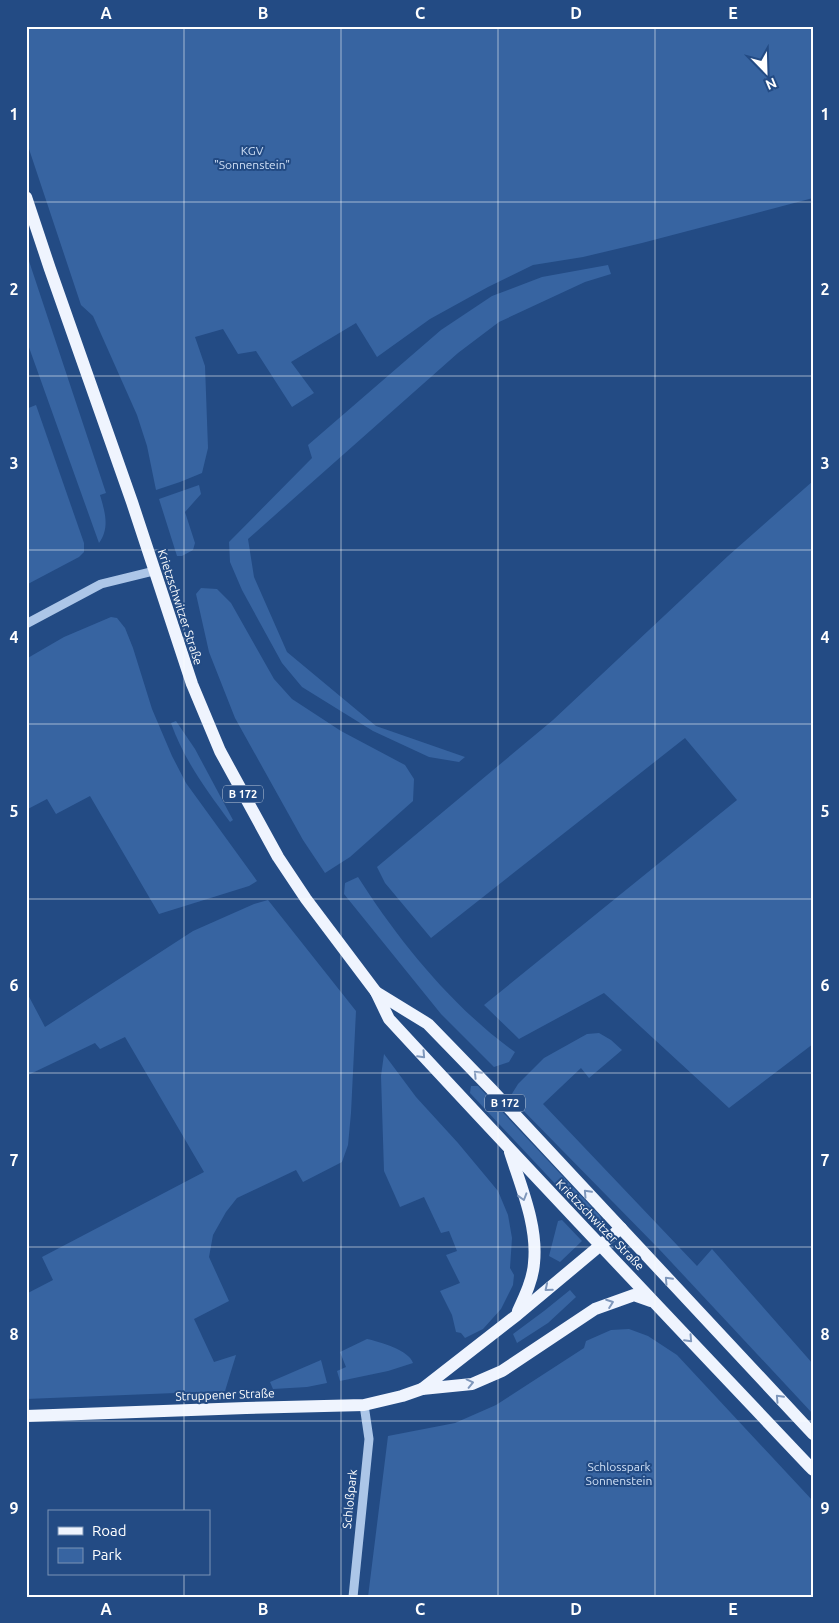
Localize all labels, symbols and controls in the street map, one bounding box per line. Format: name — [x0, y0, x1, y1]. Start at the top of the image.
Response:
text: A — [100, 4, 112, 22]
text: B — [258, 4, 268, 22]
text: C — [415, 4, 425, 22]
text: D — [570, 4, 582, 22]
text: E — [728, 4, 738, 22]
north arrow — [742, 48, 792, 98]
text: N — [763, 75, 779, 93]
text: 1 — [9, 105, 19, 123]
text: 1 — [820, 105, 830, 123]
park label: KGV "Sonnenstein" — [214, 144, 290, 171]
text: 2 — [9, 280, 19, 298]
text: 2 — [820, 280, 830, 298]
text: 3 — [9, 454, 19, 472]
text: 3 — [820, 454, 830, 472]
street label: Krietzschwitzer Straße — [156, 547, 205, 666]
text: 4 — [9, 628, 19, 646]
text: 4 — [820, 628, 830, 646]
road number: B 172 — [223, 786, 263, 802]
text: 5 — [9, 802, 19, 820]
text: 5 — [820, 802, 830, 820]
text: 6 — [9, 976, 19, 994]
text: 6 — [820, 976, 830, 994]
one-way arrow — [416, 1050, 425, 1059]
one-way arrow — [474, 1071, 483, 1080]
road number: B 172 — [485, 1094, 525, 1112]
text: 7 — [9, 1151, 19, 1169]
text: 7 — [820, 1151, 830, 1169]
street label: Krietzschwitzer Straße — [554, 1177, 647, 1273]
one-way arrow — [584, 1189, 593, 1198]
one-way arrow — [518, 1192, 528, 1200]
one-way arrow — [665, 1276, 674, 1285]
one-way arrow — [545, 1282, 554, 1291]
one-way arrow — [606, 1299, 614, 1309]
text: 8 — [9, 1325, 19, 1343]
text: 8 — [820, 1325, 830, 1343]
one-way arrow — [683, 1333, 692, 1342]
one-way arrow — [466, 1378, 475, 1389]
street label: Struppener Straße — [175, 1386, 275, 1403]
one-way arrow — [776, 1395, 785, 1404]
park label: Schlosspark Sonnenstein — [586, 1460, 652, 1487]
street label: Schloßpark — [340, 1468, 359, 1529]
text: 9 — [9, 1499, 19, 1517]
text: 9 — [820, 1499, 830, 1517]
legend — [48, 1510, 210, 1576]
text: Road — [92, 1522, 127, 1539]
text: Park — [92, 1546, 122, 1563]
text: A — [100, 1600, 112, 1618]
text: B — [258, 1600, 268, 1618]
text: C — [415, 1600, 425, 1618]
text: D — [570, 1600, 582, 1618]
text: E — [728, 1600, 738, 1618]

